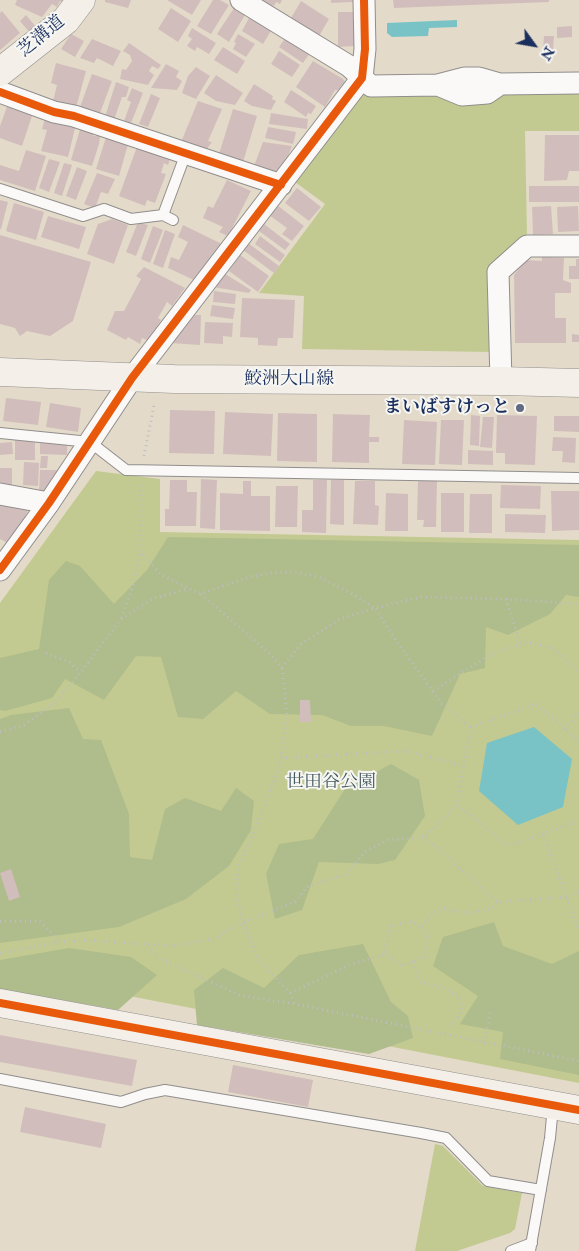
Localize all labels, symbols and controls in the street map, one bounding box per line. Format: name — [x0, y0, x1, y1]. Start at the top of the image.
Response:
street label: 芝溝道 — [14, 11, 70, 63]
north arrow — [509, 20, 559, 70]
text: N — [537, 43, 558, 63]
street label: 鮫洲大山線 — [244, 369, 334, 391]
place label: まいばすけっと — [384, 397, 510, 419]
marker: まいばすけっと — [514, 402, 526, 414]
park label: 世田谷公園 — [286, 772, 376, 794]

